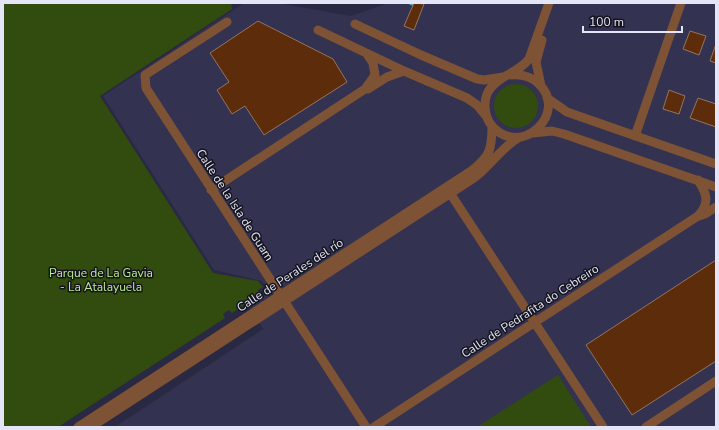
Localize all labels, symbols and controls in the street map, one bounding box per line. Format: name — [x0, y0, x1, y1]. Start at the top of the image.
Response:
scale bar — [583, 8, 682, 34]
text: 100 m — [589, 14, 624, 30]
street label: Calle de la Isla de Guam — [193, 146, 277, 264]
street label: Calle de Perales del río — [234, 234, 347, 315]
street label: Calle de Pedrafita do Cebreiro — [458, 260, 602, 362]
park label: Parque de La Gavia - La Atalayuela — [49, 265, 153, 295]

